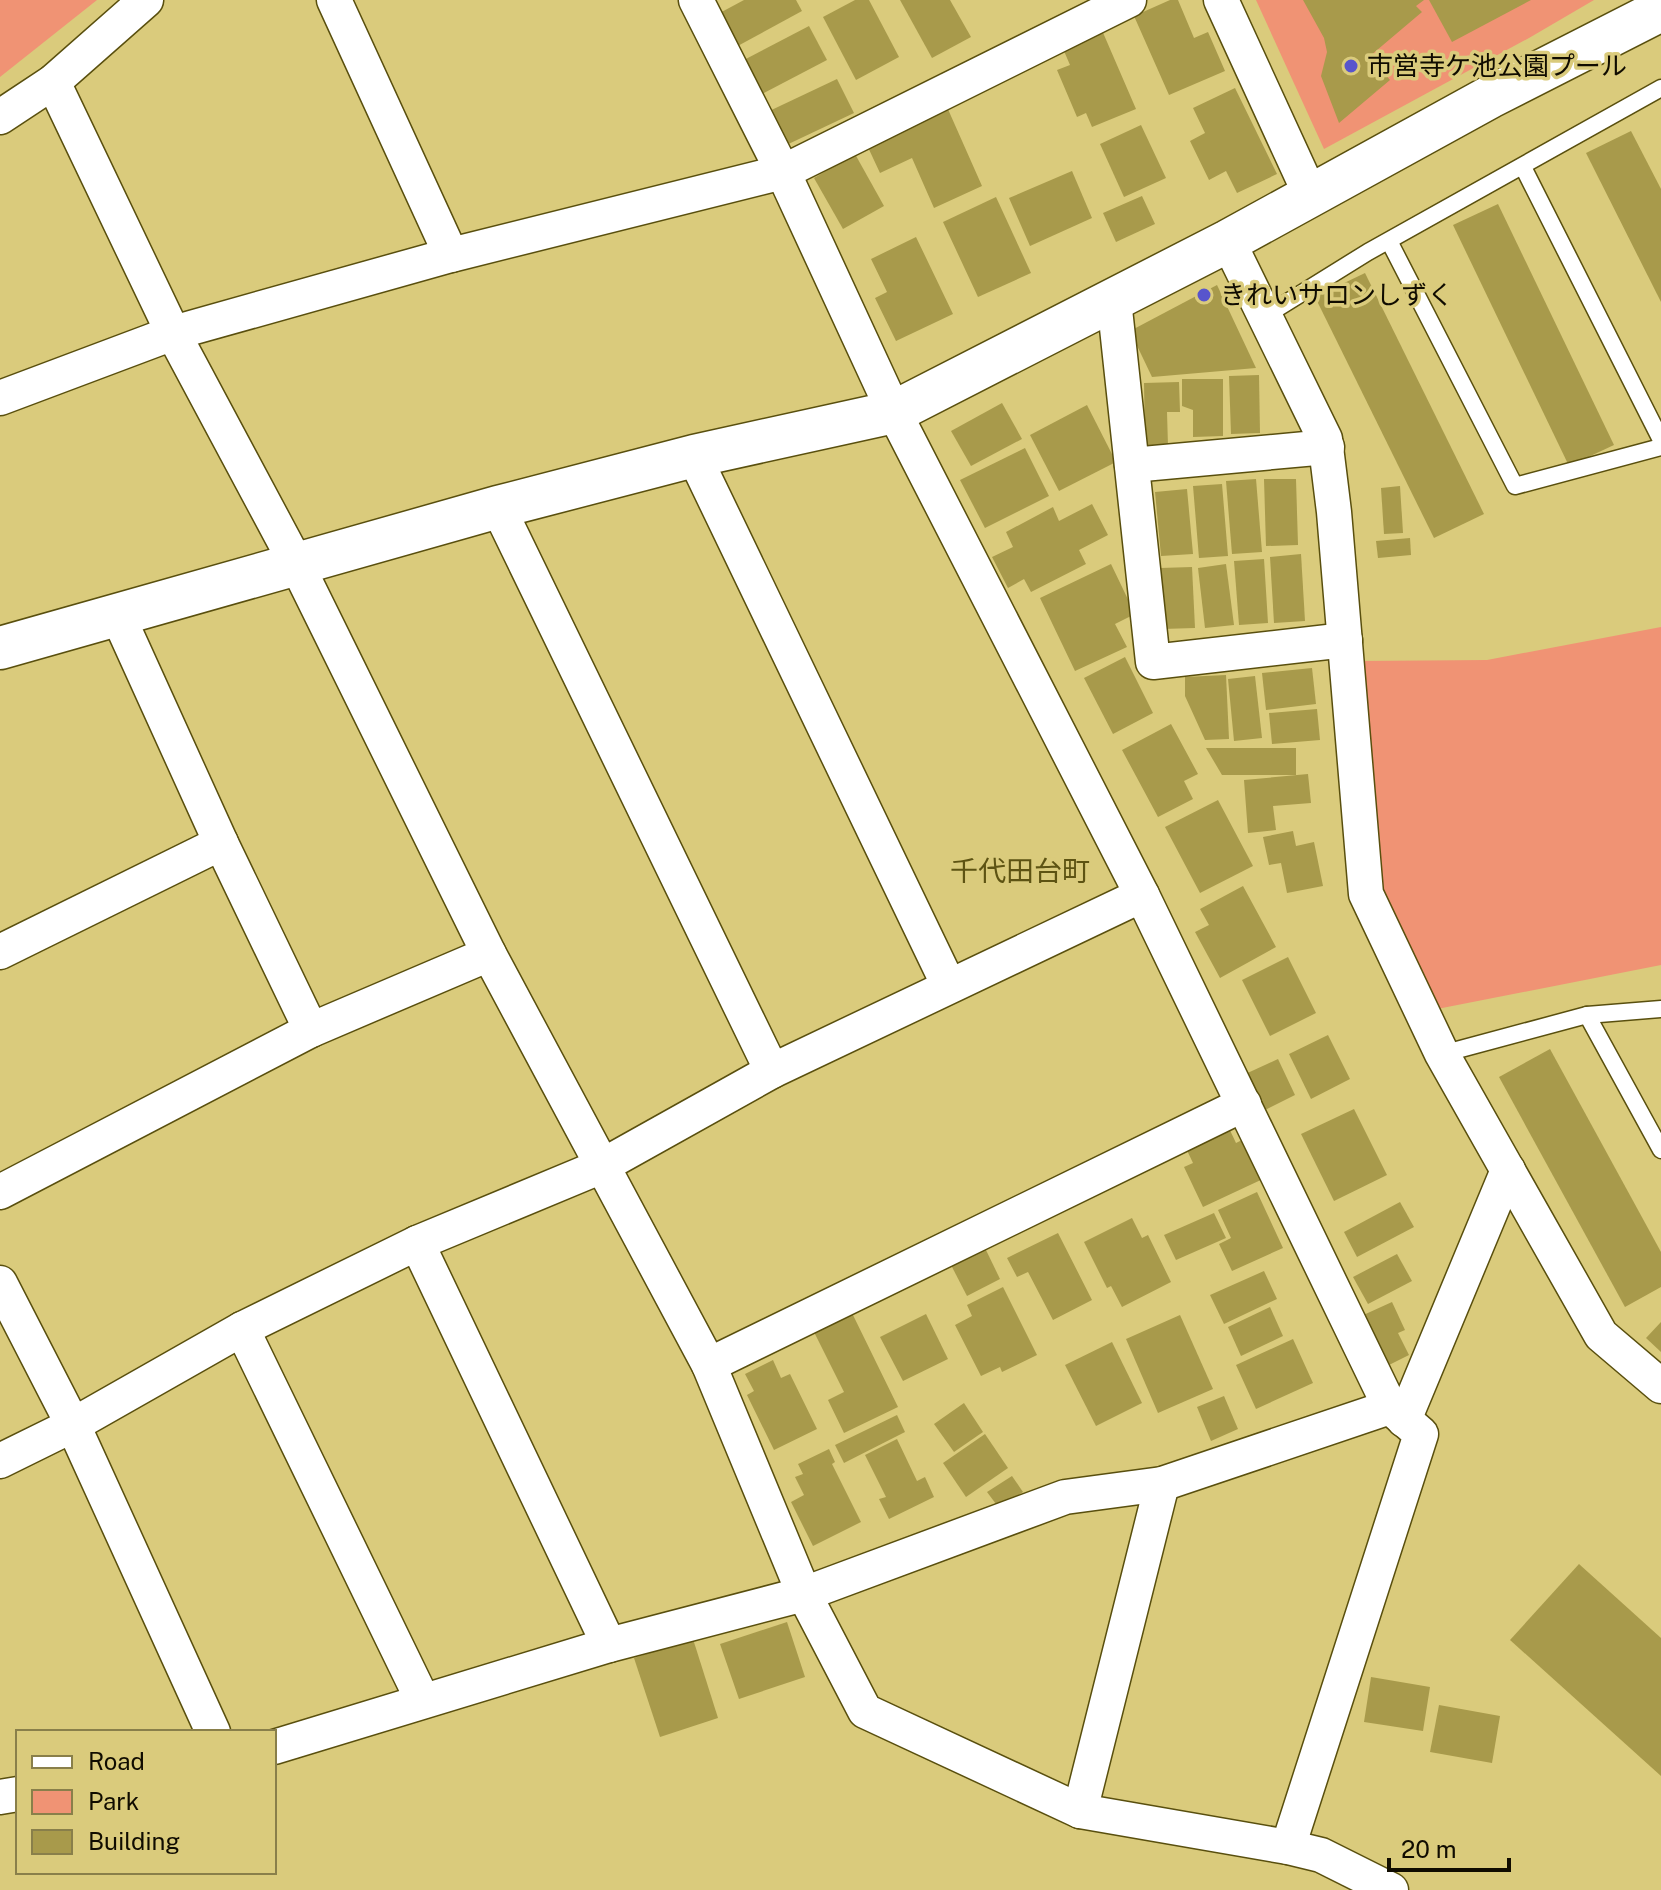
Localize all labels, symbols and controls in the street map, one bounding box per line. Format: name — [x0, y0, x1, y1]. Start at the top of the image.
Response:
place label: 市営寺ケ池公園プール — [1367, 50, 1627, 81]
marker: 市営寺ケ池公園プール — [1342, 57, 1360, 75]
place label: きれいサロンしずく — [1220, 279, 1453, 310]
marker: きれいサロンしずく — [1195, 286, 1213, 304]
district label: 千代田台町 — [950, 854, 1090, 887]
legend — [16, 1730, 276, 1874]
text: Road — [88, 1747, 145, 1775]
text: Park — [88, 1787, 139, 1815]
scale bar — [1389, 1822, 1509, 1872]
text: Building — [88, 1827, 180, 1855]
text: 20 m — [1401, 1835, 1457, 1863]

